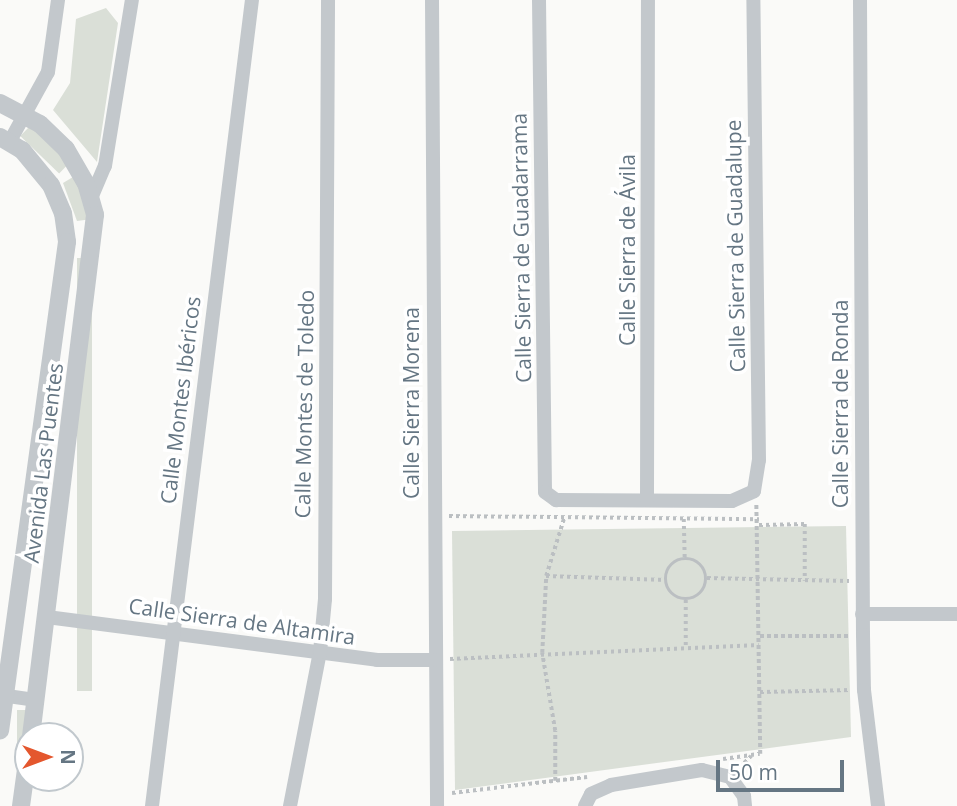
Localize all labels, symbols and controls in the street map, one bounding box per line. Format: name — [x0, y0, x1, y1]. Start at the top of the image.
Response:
street label: Calle Sierra de Guadarrama — [506, 113, 536, 383]
street label: Calle Sierra de Guadalupe — [720, 119, 750, 373]
street label: Calle Sierra de Ávila — [614, 154, 640, 346]
street label: Calle Montes de Toledo — [289, 289, 319, 519]
street label: Calle Montes Ibéricos — [155, 295, 205, 505]
street label: Calle Sierra de Ronda — [827, 300, 853, 508]
street label: Calle Sierra Morena — [398, 307, 424, 499]
street label: Avenida Las Puentes — [18, 362, 68, 564]
street label: Calle Sierra de Altamira — [127, 593, 357, 649]
north arrow — [14, 722, 84, 792]
scale bar — [719, 746, 847, 790]
text: N — [55, 749, 81, 765]
text: 50 m — [729, 758, 778, 786]

